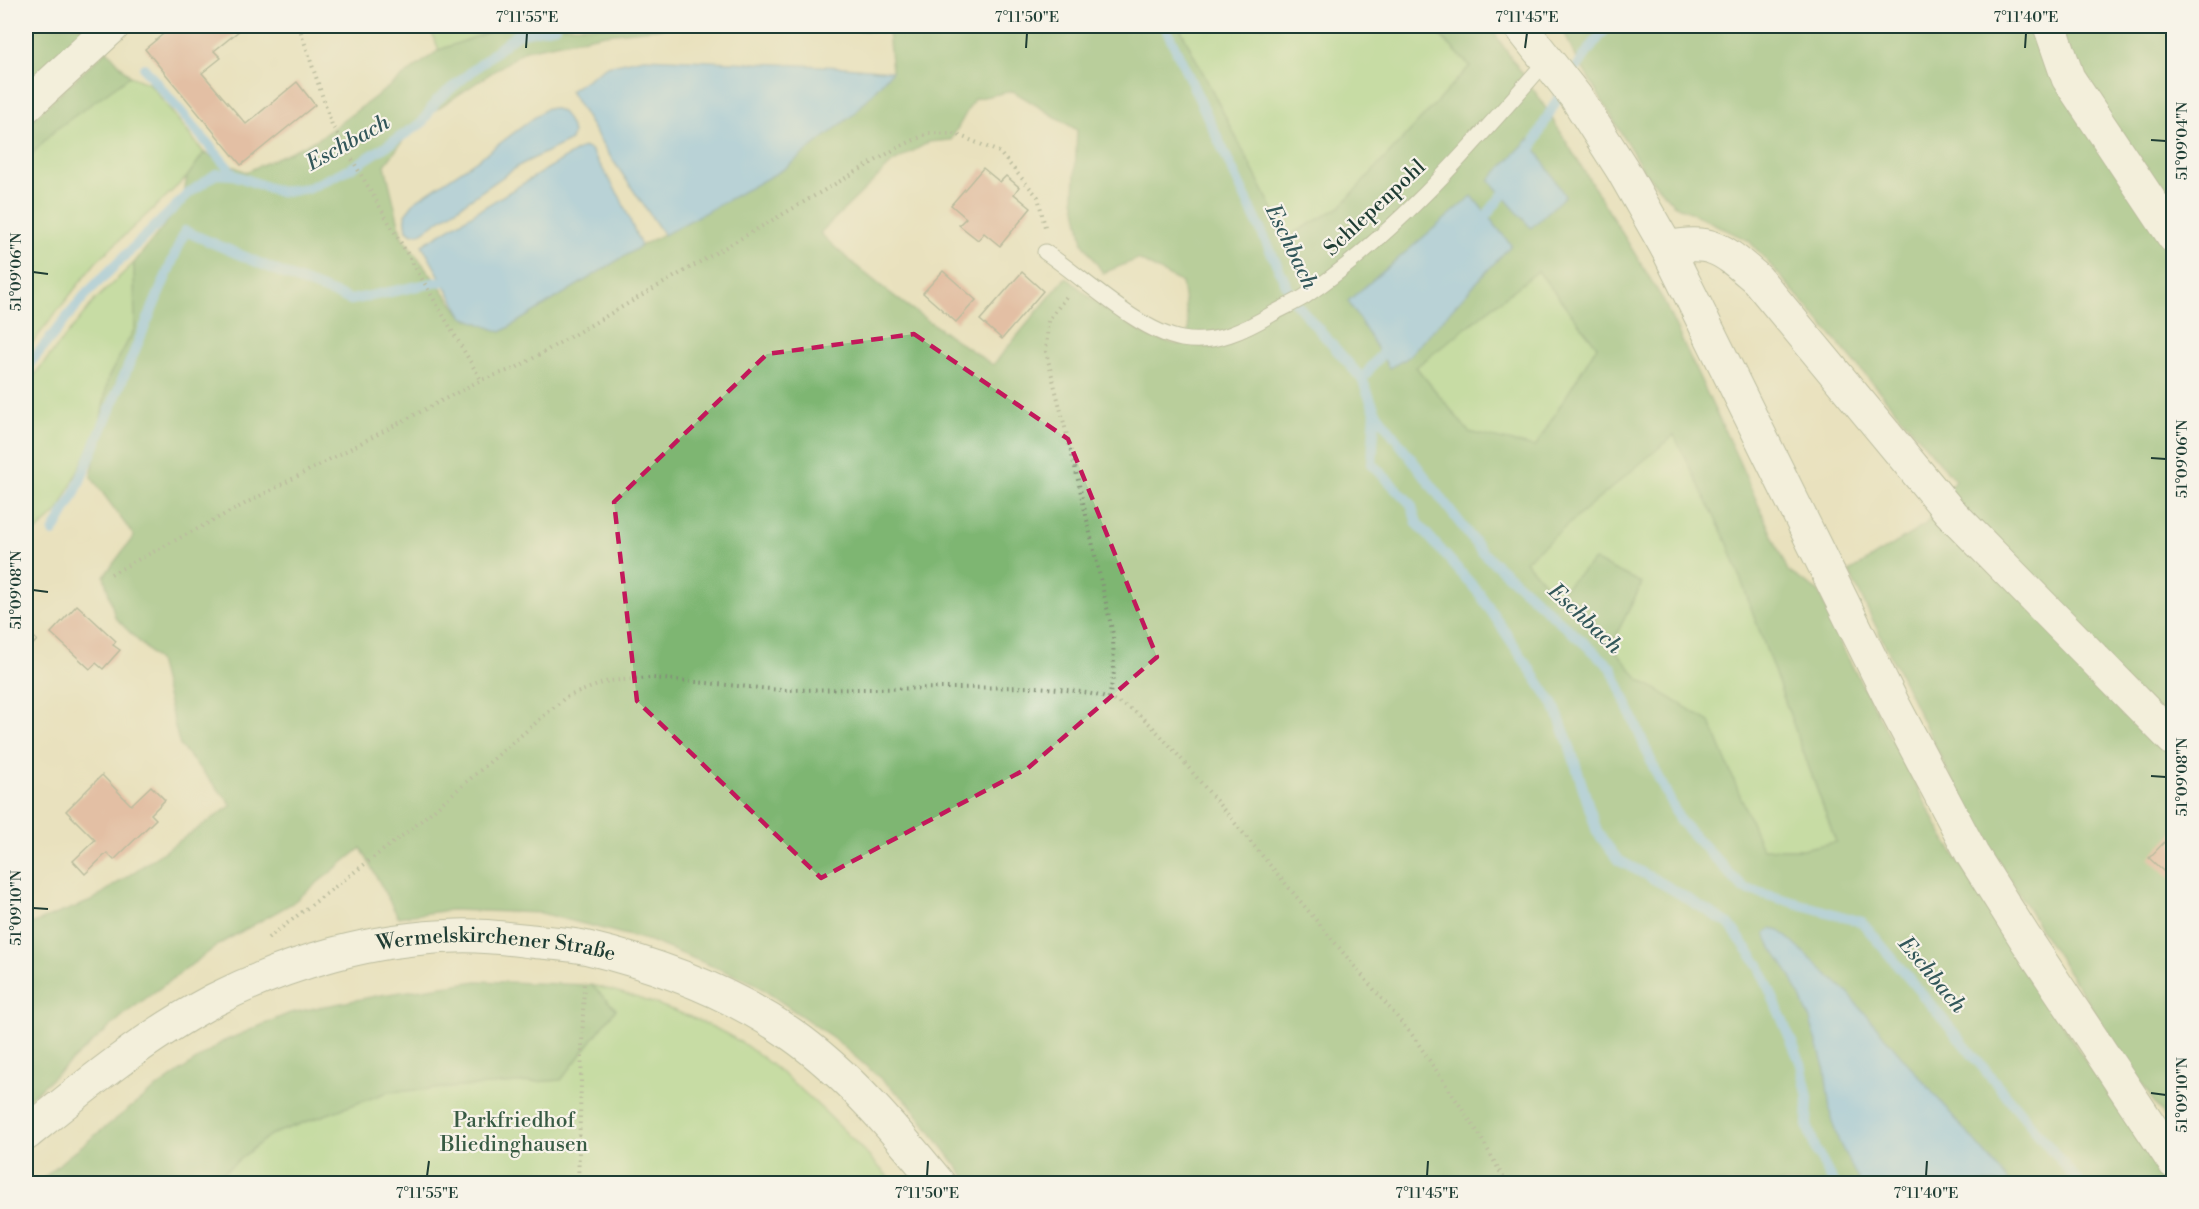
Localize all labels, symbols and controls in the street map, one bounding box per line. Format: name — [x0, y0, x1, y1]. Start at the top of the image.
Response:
text: 7°11'55"E — [496, 8, 558, 27]
text: 7°11'50"E — [995, 8, 1059, 27]
text: 7°11'45"E — [1495, 8, 1559, 27]
text: 7°11'40"E — [1994, 8, 2058, 27]
text: 51°09'04"N — [2173, 102, 2192, 180]
water label: Eschbach — [301, 109, 395, 177]
street label: Schlepenpohl — [1319, 154, 1431, 262]
water label: Eschbach — [1259, 199, 1323, 294]
text: 51°09'06"N — [7, 233, 26, 311]
text: 51°09'06"N — [2173, 420, 2192, 498]
text: 51°09'08"N — [7, 551, 26, 629]
water label: Eschbach — [1542, 577, 1628, 660]
text: 51°09'08"N — [2173, 738, 2192, 816]
text: 51°09'10"N — [7, 870, 26, 946]
street label: Wermelskirchener Straße — [373, 923, 619, 968]
water label: Eschbach — [1892, 931, 1972, 1019]
text: 51°09'10"N — [2173, 1057, 2192, 1133]
park label: Parkfriedhof Bliedinghausen — [439, 1108, 589, 1158]
text: 7°11'55"E — [396, 1184, 458, 1203]
text: 7°11'50"E — [895, 1184, 959, 1203]
text: 7°11'45"E — [1395, 1184, 1459, 1203]
text: 7°11'40"E — [1894, 1184, 1958, 1203]

